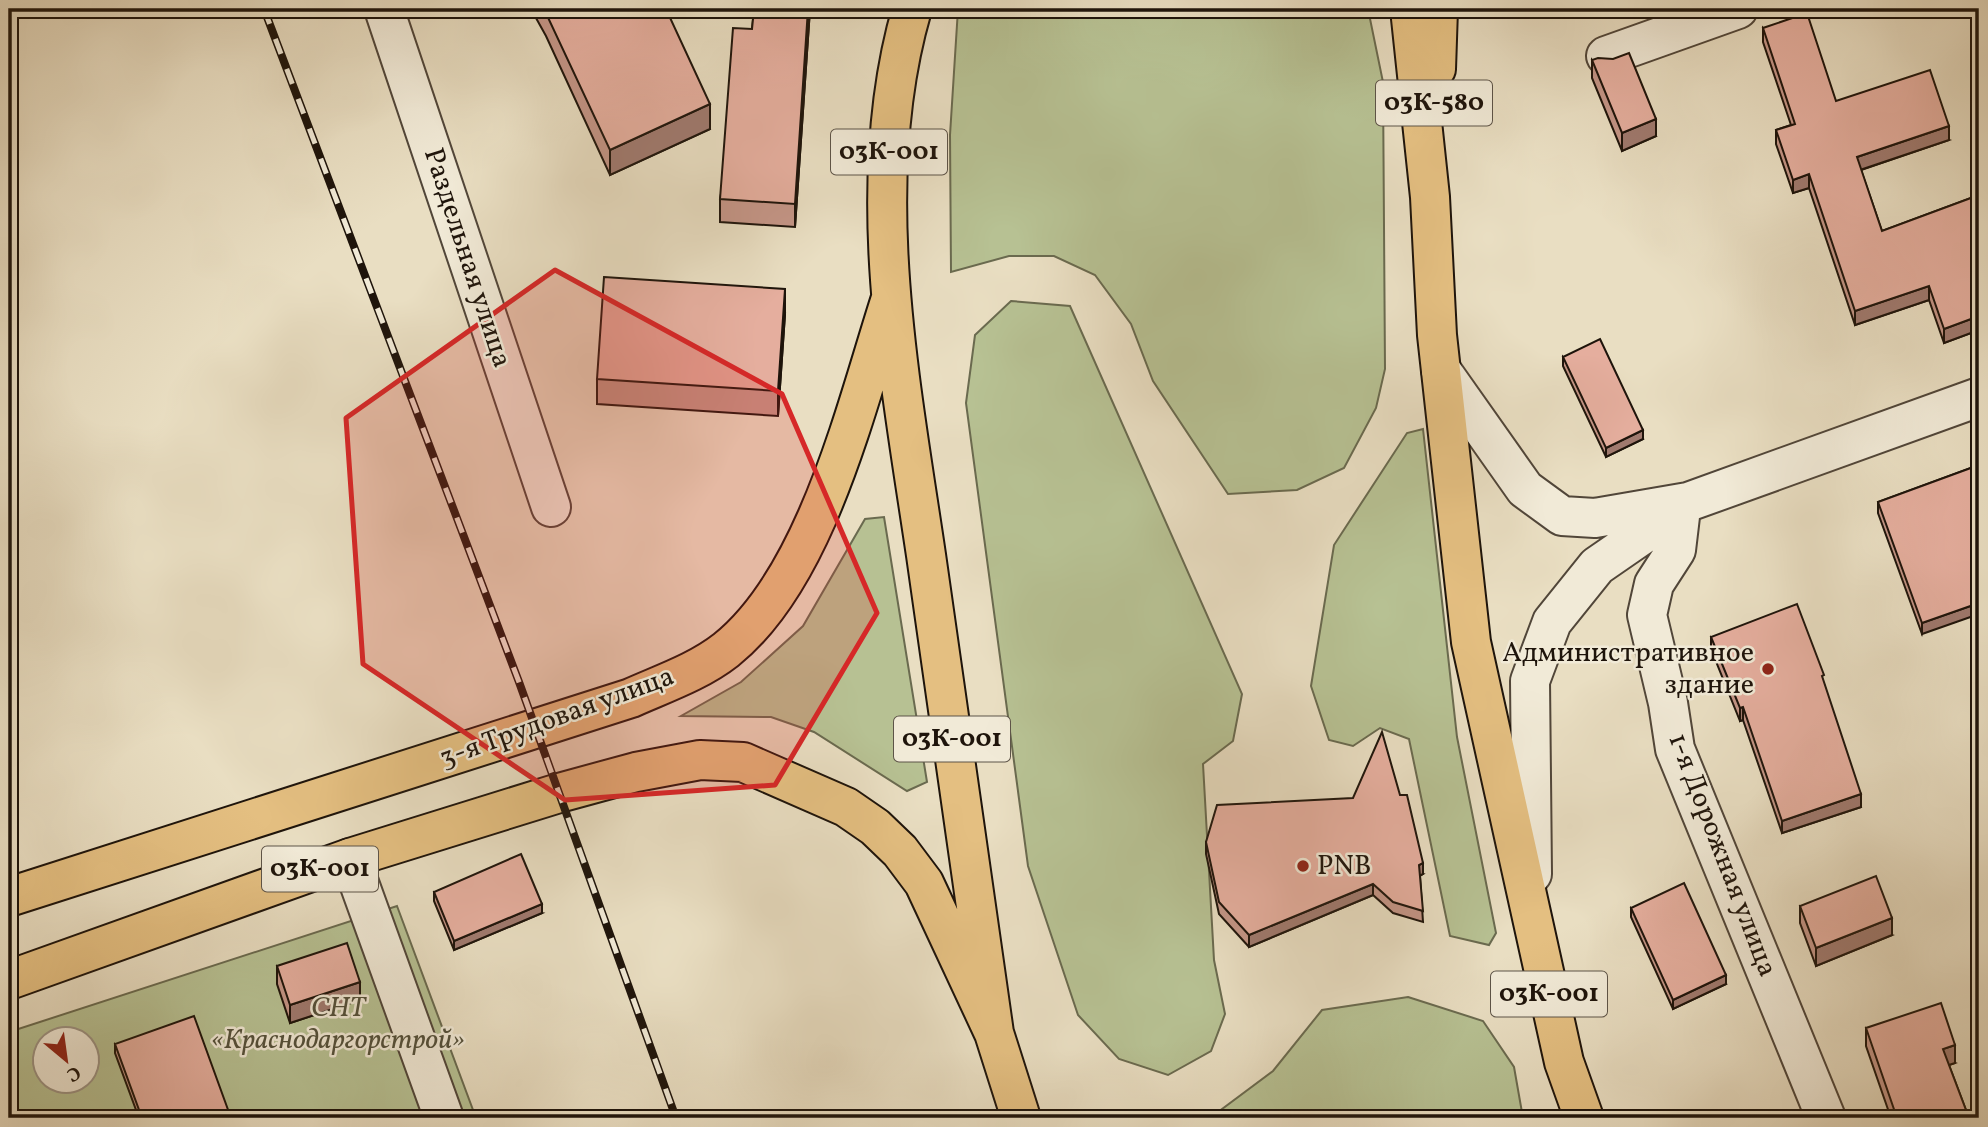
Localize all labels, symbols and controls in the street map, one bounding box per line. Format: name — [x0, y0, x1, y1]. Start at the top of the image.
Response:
road number: 03К-580 — [1376, 80, 1492, 125]
road number: 03К-001 — [831, 130, 947, 174]
street label: Раздельная улица — [413, 143, 521, 373]
place label: Административное здание — [1502, 634, 1754, 705]
street label: 3-я Трудовая улица — [434, 657, 680, 779]
marker: Административное здание — [1760, 661, 1776, 677]
road number: 03К-001 — [894, 716, 1010, 762]
street label: 1-я Дорожная улица — [1658, 728, 1786, 982]
road number: 03К-001 — [262, 846, 378, 891]
place label: PNB — [1317, 847, 1372, 886]
marker: PNB — [1295, 858, 1311, 874]
road number: 03К-001 — [1491, 972, 1607, 1016]
park label: СНТ «Краснодаргорстрой» — [211, 989, 465, 1060]
north arrow — [32, 1026, 102, 1096]
text: С — [62, 1059, 85, 1087]

